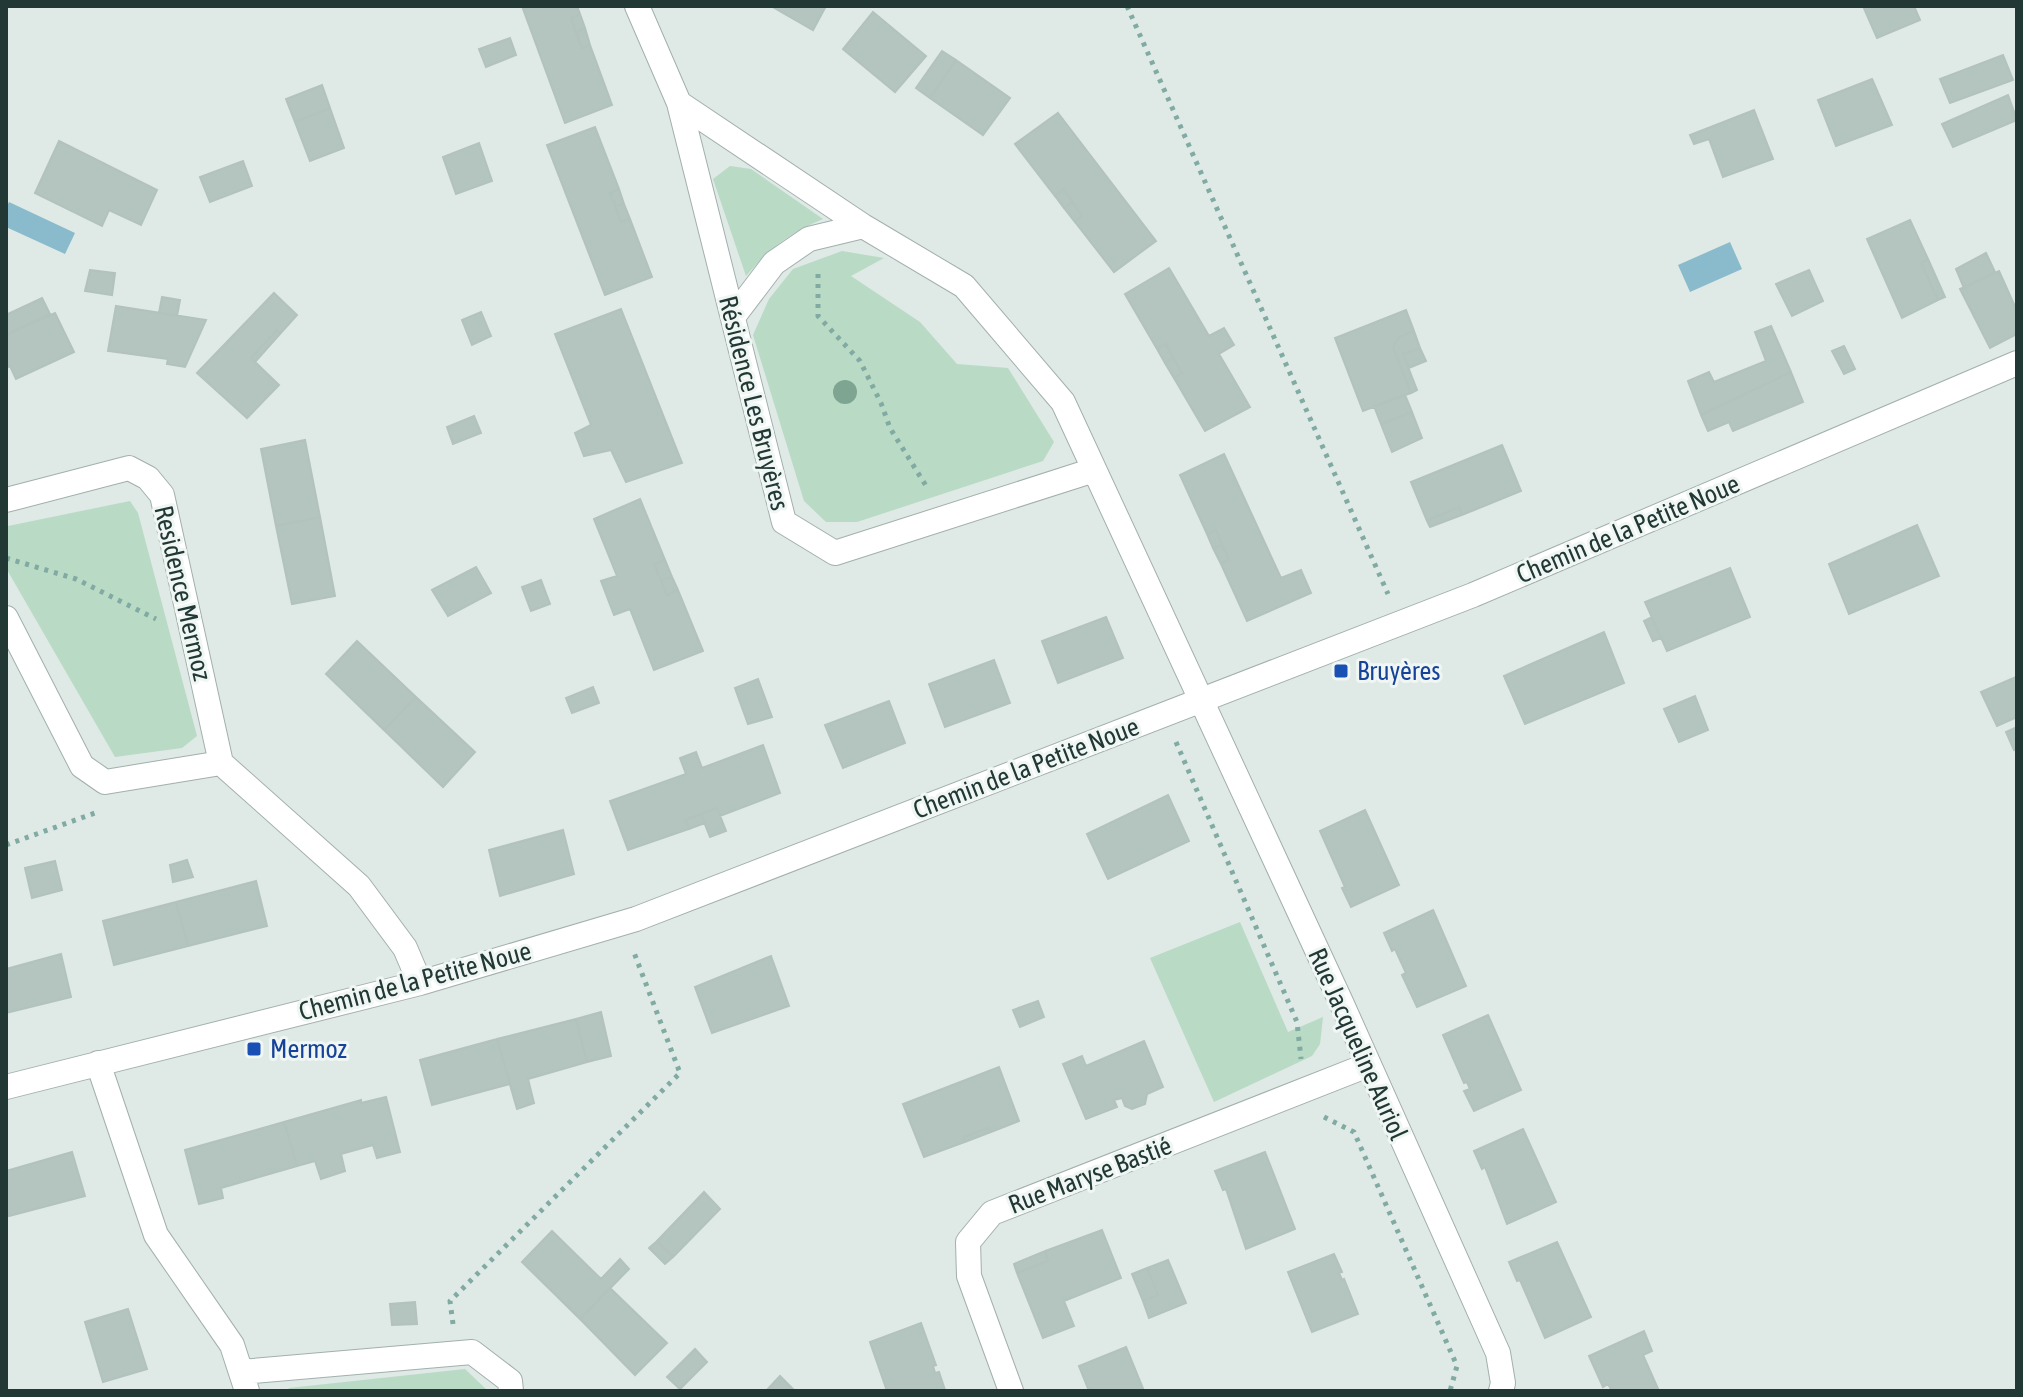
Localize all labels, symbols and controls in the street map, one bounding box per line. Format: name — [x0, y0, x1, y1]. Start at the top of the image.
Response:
street label: Résidence Les Bruyères — [713, 293, 795, 513]
street label: Chemin de la Petite Noue — [1512, 468, 1744, 590]
street label: Residence Mermoz — [148, 503, 218, 683]
place label: Bruyères — [1357, 656, 1440, 686]
marker: Bruyères — [1332, 662, 1350, 680]
street label: Chemin de la Petite Noue — [909, 711, 1143, 825]
street label: Chemin de la Petite Noue — [295, 936, 535, 1026]
street label: Rue Jacqueline Auriol — [1302, 944, 1414, 1145]
place label: Mermoz — [270, 1034, 347, 1064]
marker: Mermoz — [245, 1040, 263, 1058]
street label: Rue Maryse Bastié — [1004, 1130, 1176, 1220]

